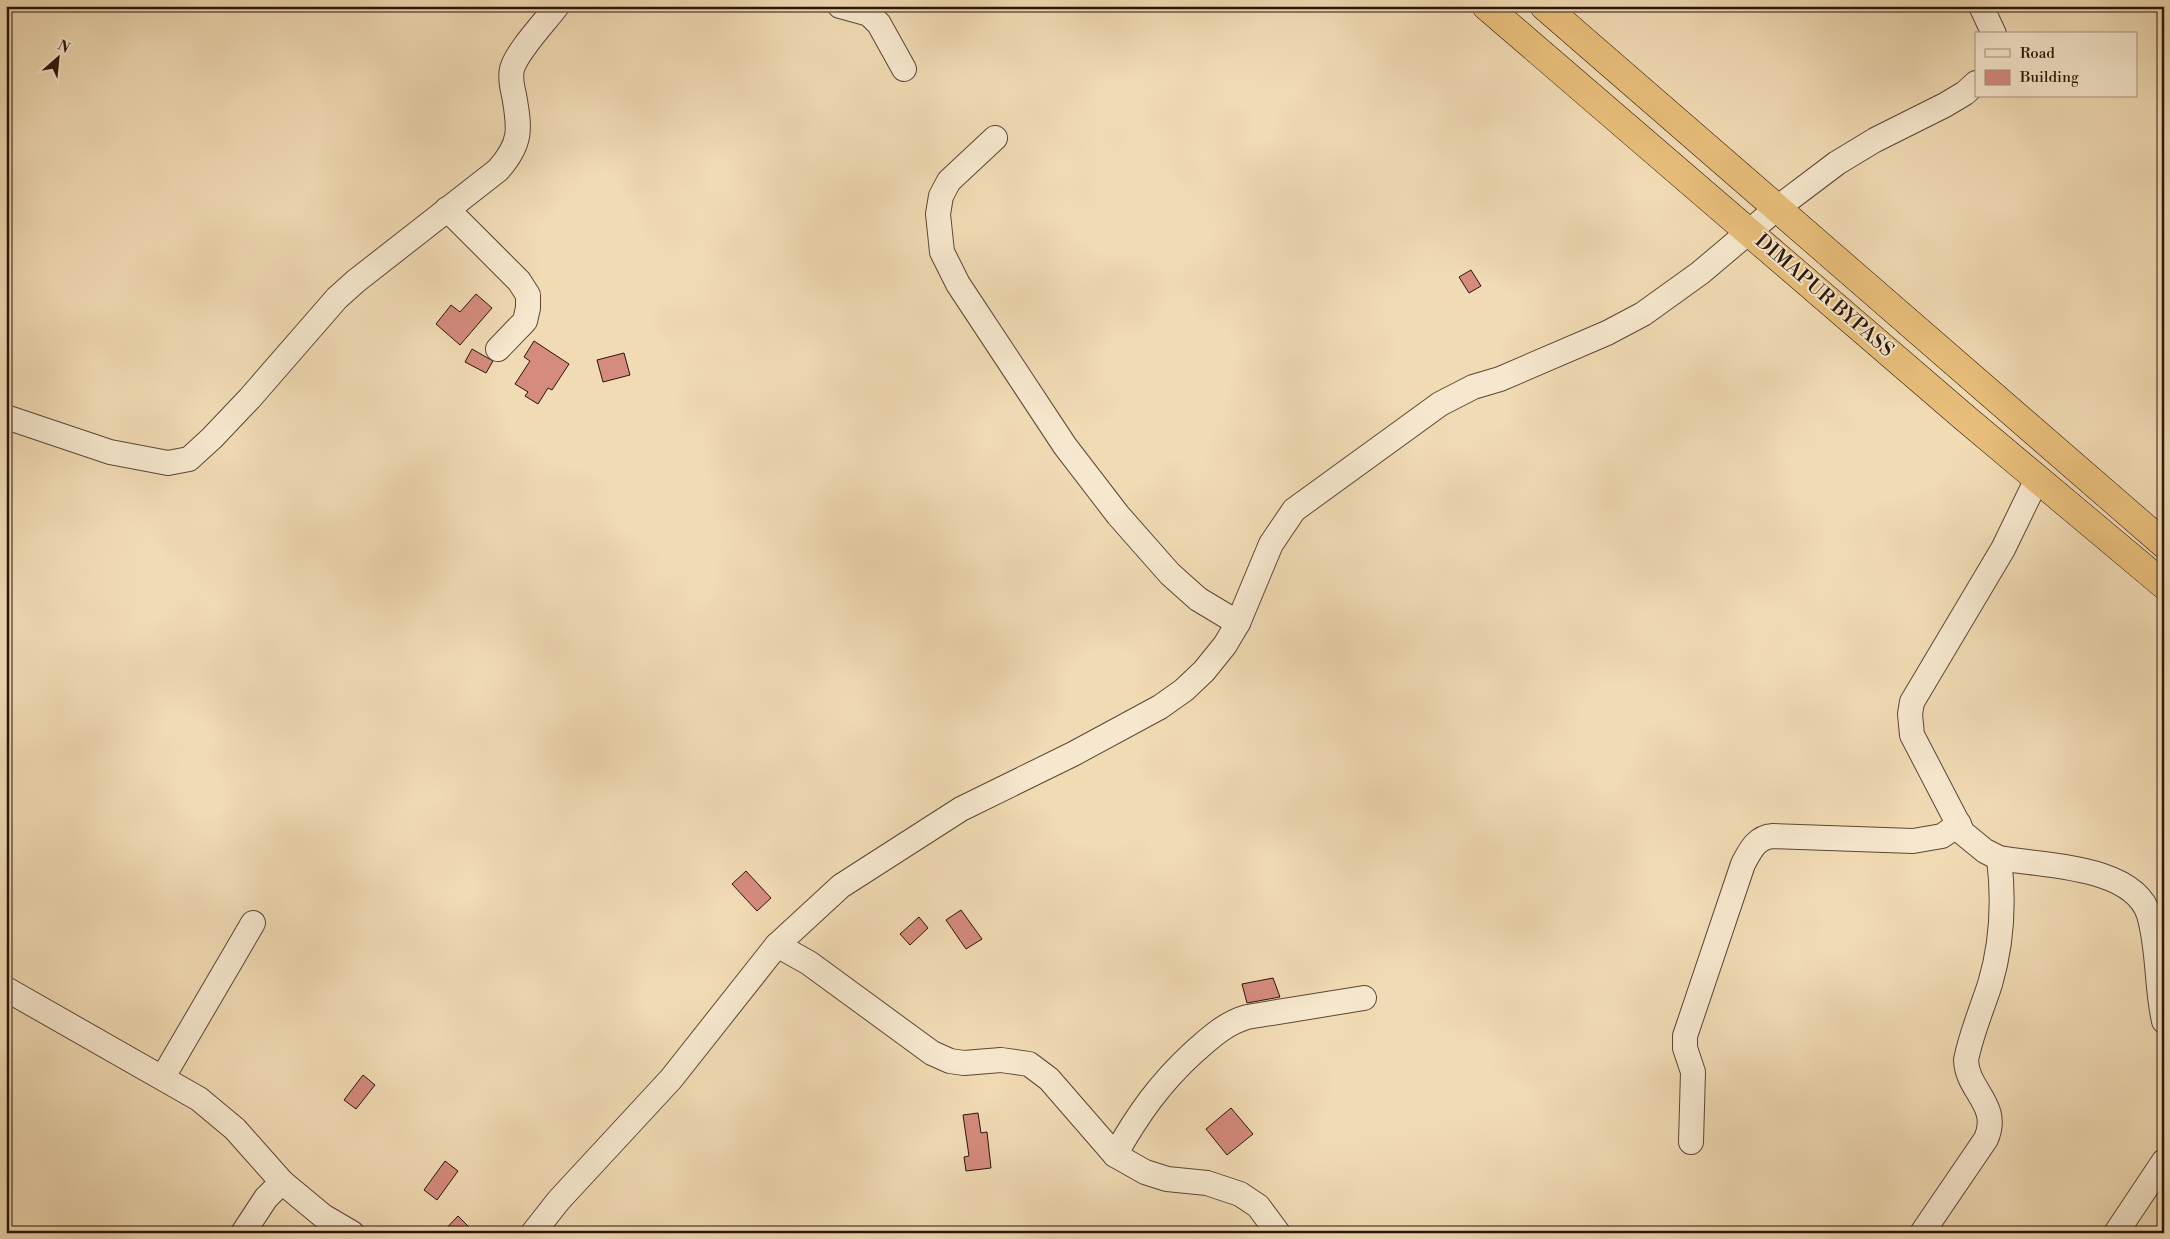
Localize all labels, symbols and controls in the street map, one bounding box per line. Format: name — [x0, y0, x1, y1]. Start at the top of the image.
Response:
north arrow — [32, 32, 82, 82]
legend — [1975, 32, 2138, 98]
text: N — [54, 37, 72, 58]
text: Road — [2020, 44, 2055, 63]
text: Building — [2019, 68, 2079, 87]
street label: DIMAPUR BYPASS — [1749, 229, 1899, 363]

